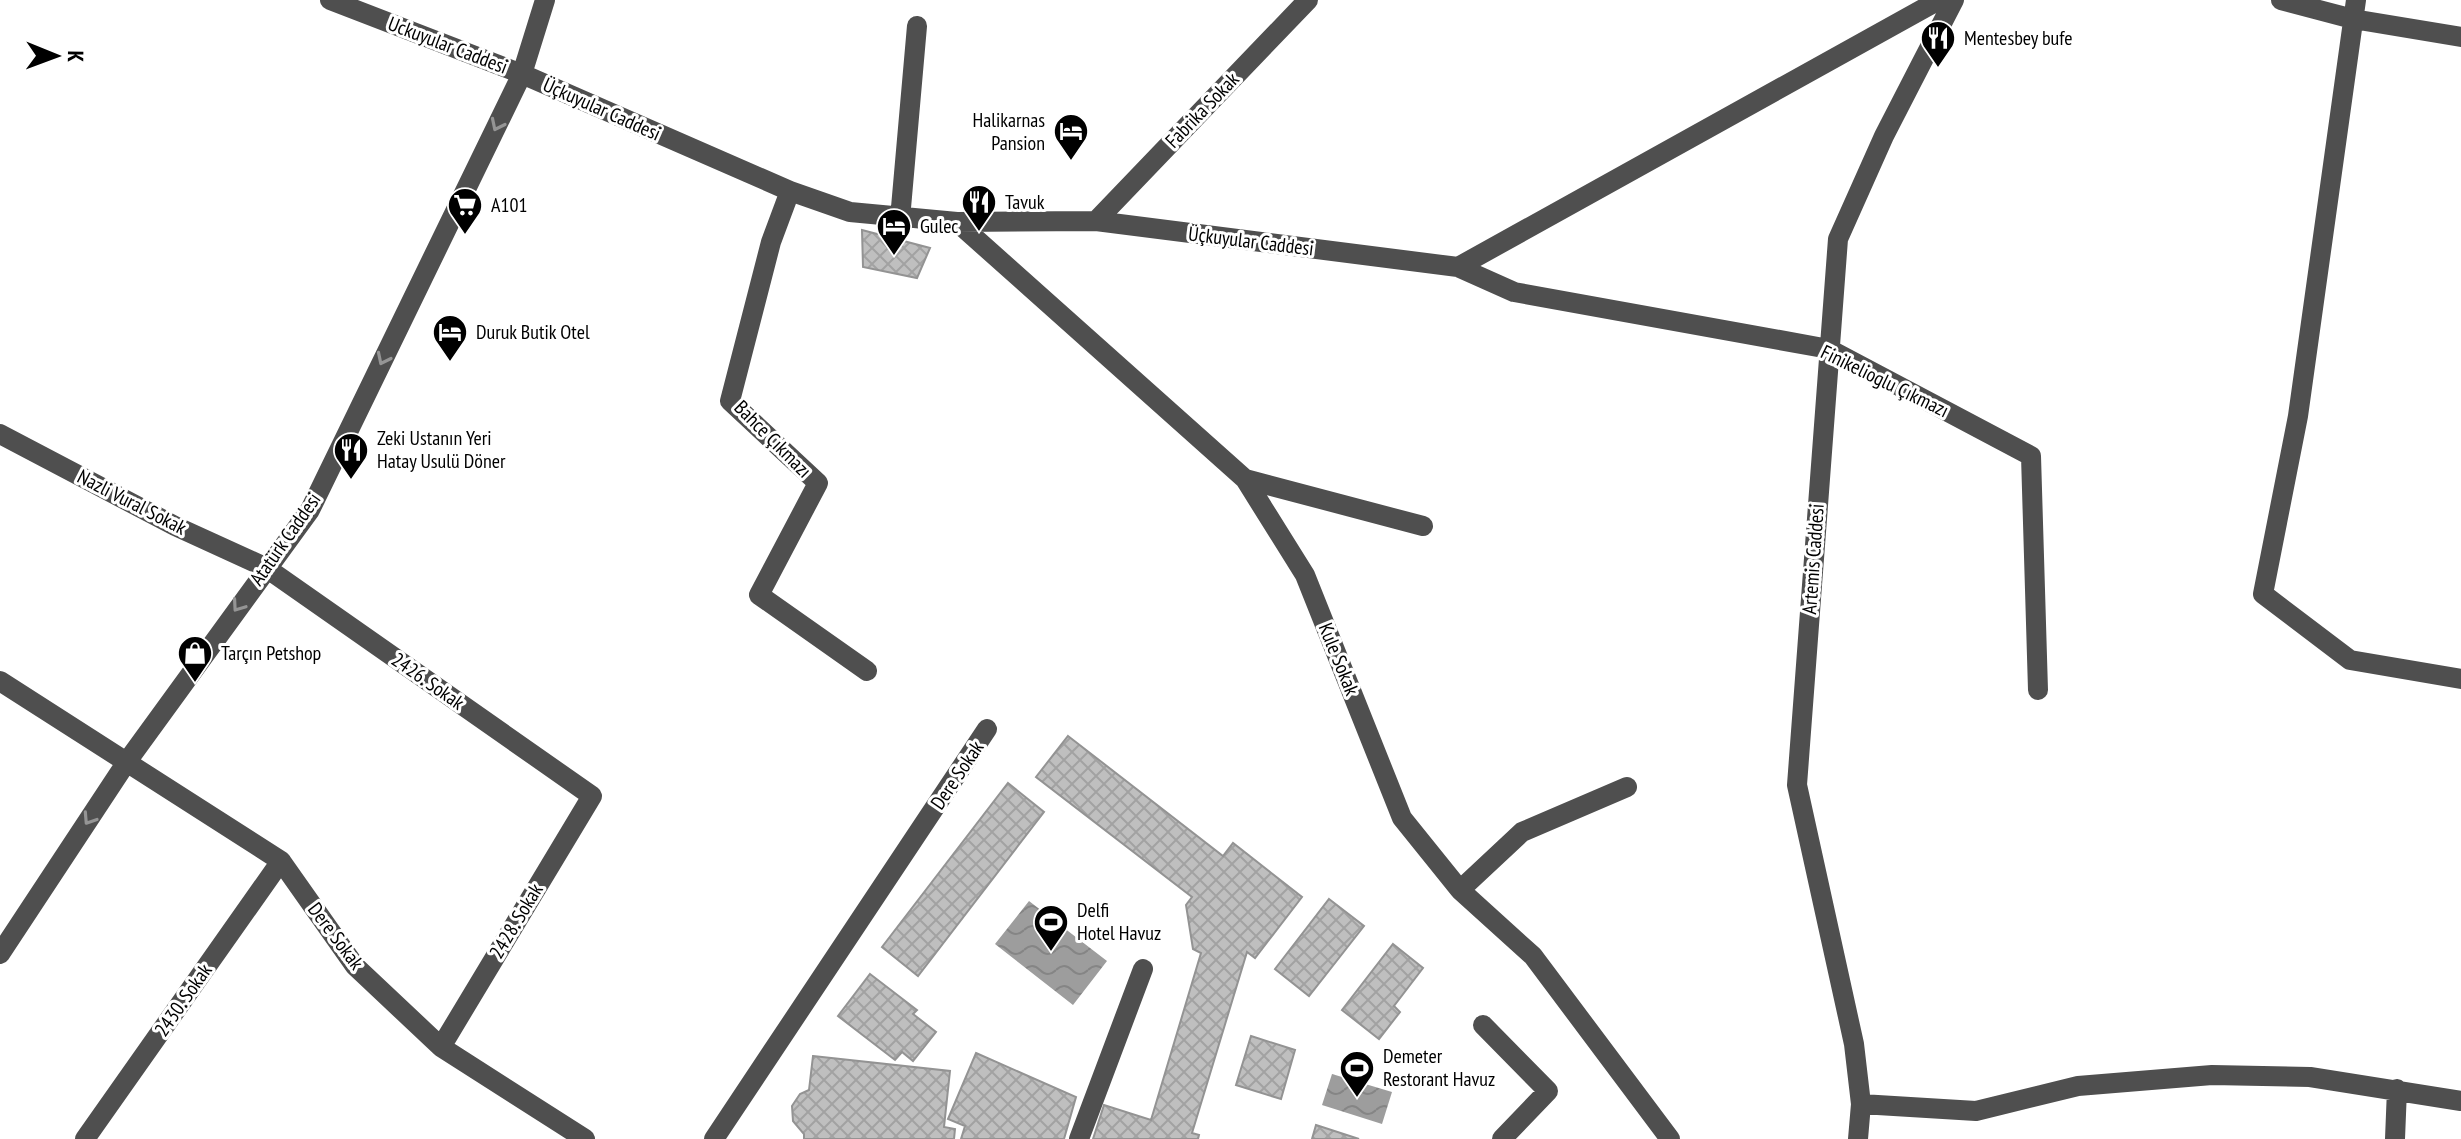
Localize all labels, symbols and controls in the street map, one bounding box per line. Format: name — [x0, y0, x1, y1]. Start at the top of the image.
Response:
street label: Uckuyular Caddesi — [384, 10, 512, 80]
north arrow — [16, 16, 96, 96]
restaurant icon: Mentesbey bufe — [1919, 19, 1957, 69]
place label: Mentesbey bufe — [1964, 25, 2073, 51]
text: K — [62, 50, 90, 63]
street label: Fabrika Sokak — [1159, 66, 1245, 153]
street label: Üçkuyular Caddesi — [539, 71, 665, 147]
place label: Halikarnas Pansion — [973, 107, 1045, 156]
hotel icon: Halikarnas Pansion — [1052, 112, 1090, 162]
one-way arrow — [491, 116, 507, 131]
restaurant icon: Tavuk — [960, 183, 998, 233]
supermarket icon: A101 — [446, 186, 484, 236]
place label: Tavuk — [1005, 189, 1045, 215]
place label: A101 — [491, 192, 527, 218]
hotel icon: Gulec — [875, 207, 913, 257]
place label: Gulec — [920, 213, 958, 239]
street label: Üçkuyular Caddesi — [1187, 220, 1315, 262]
hotel icon: Duruk Butik Otel — [431, 313, 469, 363]
place label: Duruk Butik Otel — [476, 319, 590, 345]
street label: Finikelioglu Çıkmazı — [1817, 339, 1953, 423]
one-way arrow — [377, 350, 393, 365]
street label: Bahce Çıkmazı — [729, 395, 817, 483]
place label: Zeki Ustanın Yeri Hatay Usulü Döner — [377, 425, 506, 474]
restaurant icon: Zeki Ustanın Yeri Hatay Usulü Döner — [332, 431, 370, 481]
street label: Nazli Vural Sokak — [73, 463, 191, 541]
street label: Atatürk Caddesi — [244, 488, 326, 590]
street label: Artemis Caddesi — [1796, 503, 1830, 615]
one-way arrow — [233, 597, 248, 611]
street label: Kule Sokak — [1313, 619, 1365, 699]
shop icon: Tarçın Petshop — [176, 634, 214, 684]
place label: Tarçın Petshop — [221, 640, 321, 666]
street label: 2426. Sokak — [386, 646, 470, 716]
street label: Dere Sokak — [925, 735, 990, 814]
one-way arrow — [84, 810, 99, 825]
street label: 2428. Sokak — [483, 878, 549, 963]
street label: Dere Sokak — [302, 897, 370, 975]
place label: Delfi Hotel Havuz — [1077, 897, 1161, 946]
sports icon: Delfi Hotel Havuz — [1032, 903, 1070, 953]
street label: 2430. Sokak — [148, 958, 218, 1042]
place label: Demeter Restorant Havuz — [1383, 1043, 1495, 1092]
sports icon: Demeter Restorant Havuz — [1338, 1049, 1376, 1099]

